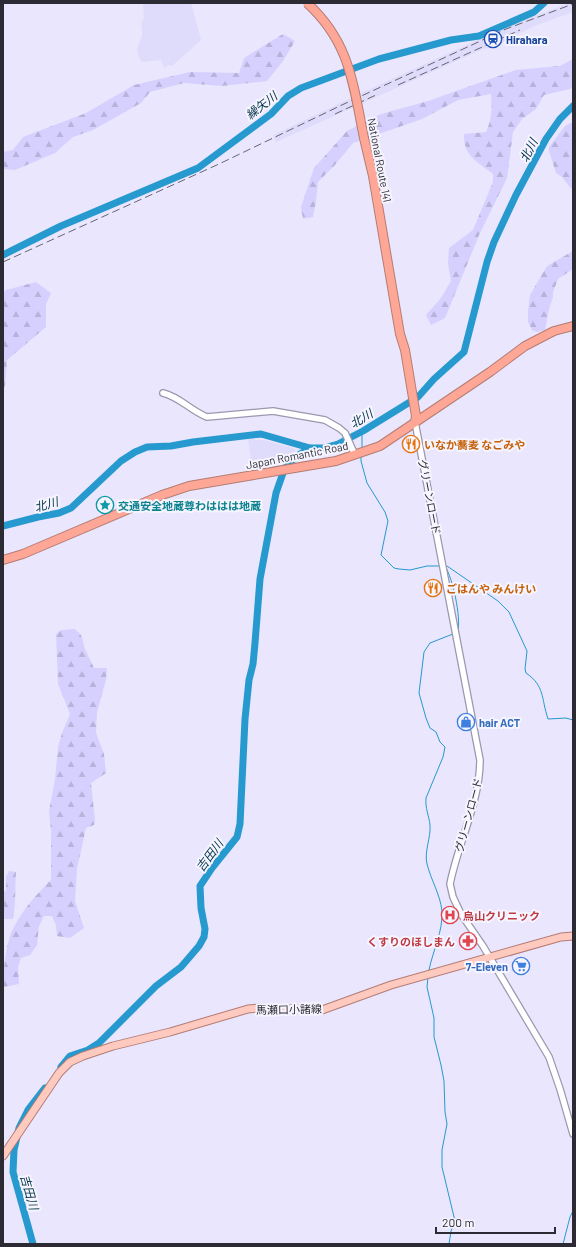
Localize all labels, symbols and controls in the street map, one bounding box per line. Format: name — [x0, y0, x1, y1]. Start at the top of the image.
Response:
station icon: Hirahara — [483, 29, 503, 49]
place label: Hirahara — [506, 33, 548, 46]
water label: 繰矢川 — [243, 87, 281, 122]
street label: National Route 141 — [365, 117, 395, 203]
water label: 北川 — [516, 134, 541, 164]
water label: 北川 — [347, 405, 377, 430]
restaurant icon: いなか蕎麦 なごみや — [401, 434, 421, 454]
place label: いなか蕎麦 なごみや — [424, 438, 525, 451]
street label: Japan Romantic Road — [245, 439, 349, 471]
street label: グリーンロード — [416, 458, 444, 536]
water label: 北川 — [33, 493, 61, 514]
place icon: 交通安全地蔵尊わははは地蔵 — [95, 495, 115, 515]
place label: 交通安全地蔵尊わははは地蔵 — [118, 499, 261, 512]
restaurant icon: ごはんや みんけい — [423, 578, 443, 598]
place label: ごはんや みんけい — [446, 582, 536, 595]
shop icon: hair ACT — [456, 712, 476, 732]
place label: hair ACT — [479, 716, 521, 729]
street label: グリーンロード — [452, 776, 484, 854]
water label: 吉田川 — [193, 835, 227, 874]
hospital icon: 烏山クリニック — [440, 905, 460, 925]
place label: 烏山クリニック — [463, 909, 540, 922]
pharmacy icon: くすりのほしまん — [458, 931, 478, 951]
place label: くすりのほしまん — [367, 935, 455, 948]
supermarket icon: 7-Eleven — [511, 956, 531, 976]
place label: 7-Eleven — [466, 960, 508, 973]
street label: 馬瀬口小諸線 — [256, 1002, 322, 1016]
water label: 吉田川 — [18, 1173, 42, 1213]
scale bar — [436, 1209, 555, 1235]
text: 200 m — [442, 1215, 474, 1229]

